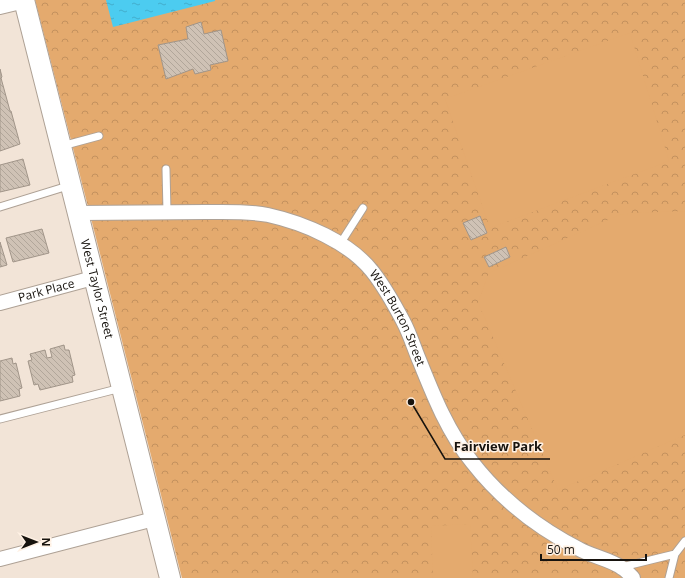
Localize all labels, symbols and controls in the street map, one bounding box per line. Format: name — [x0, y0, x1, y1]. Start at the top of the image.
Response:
street label: West Taylor Street — [77, 237, 118, 340]
street label: West Burton Street — [366, 266, 430, 368]
street label: Park Place — [16, 274, 77, 306]
callout: Fairview Park — [445, 434, 550, 459]
text: Fairview Park — [454, 437, 543, 455]
north arrow — [16, 522, 56, 562]
scale bar — [541, 536, 646, 562]
text: N — [39, 538, 54, 546]
text: 50 m — [547, 541, 575, 558]

